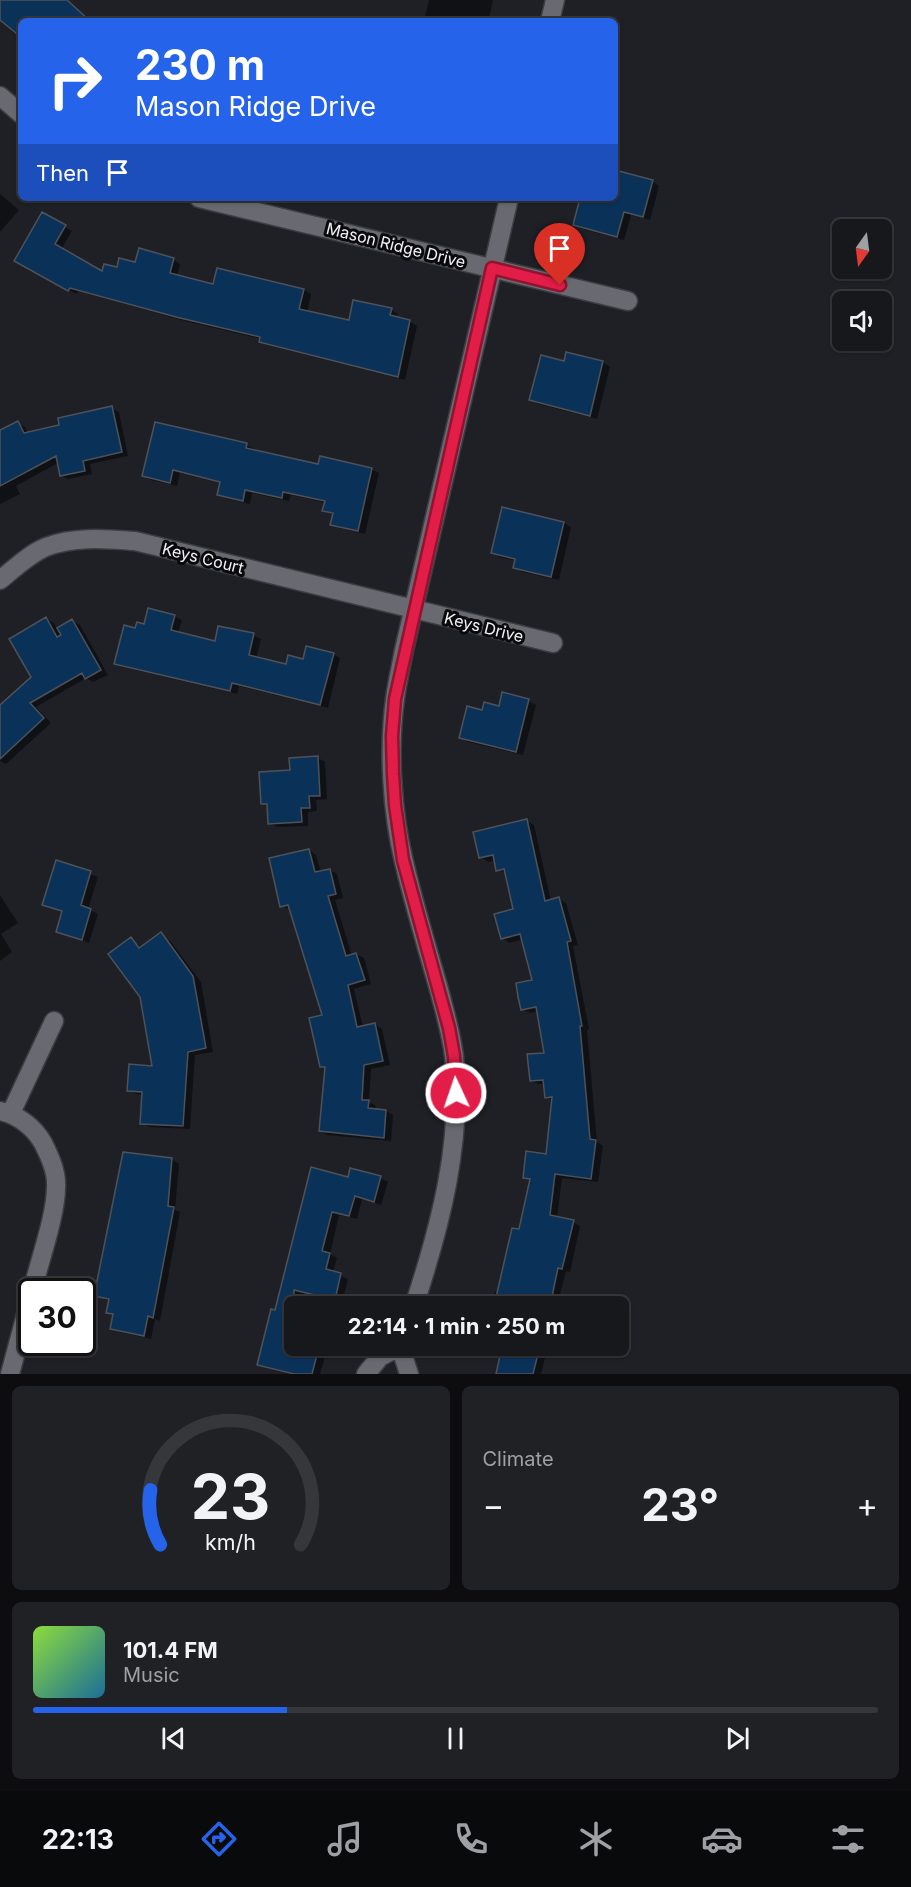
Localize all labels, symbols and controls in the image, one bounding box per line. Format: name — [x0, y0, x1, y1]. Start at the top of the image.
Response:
text: 230 m — [135, 39, 265, 90]
icon: right — [36, 42, 114, 120]
text: Mason Ridge Drive — [135, 90, 376, 123]
icon: arrive — [101, 156, 134, 189]
text: Then — [36, 160, 89, 186]
street label: Mason Ridge Drive — [324, 218, 468, 272]
north arrow — [832, 219, 892, 279]
map controls — [832, 219, 892, 351]
pin — [534, 223, 585, 285]
icon: arrive — [543, 232, 576, 265]
button: sound — [832, 291, 892, 351]
street label: Keys Court — [160, 538, 246, 578]
street label: Keys Drive — [442, 608, 526, 646]
position arrow — [424, 1061, 488, 1125]
speed limit sign: 30 — [18, 1278, 96, 1356]
text: 22:14 · 1 min · 250 m — [348, 1313, 565, 1339]
text: Climate — [483, 1447, 554, 1471]
text: 23 — [191, 1459, 271, 1534]
text: 23° — [641, 1477, 719, 1532]
text: − — [483, 1485, 504, 1525]
text: + — [856, 1485, 878, 1525]
text: km/h — [205, 1529, 256, 1555]
text: 101.4 FM — [123, 1637, 218, 1663]
text: Music — [123, 1663, 180, 1687]
icon: previous — [157, 1722, 190, 1755]
icon: pause — [439, 1722, 472, 1755]
icon: next — [721, 1722, 754, 1755]
icon: directions — [198, 1818, 240, 1860]
icon: music — [324, 1818, 366, 1860]
icon: phone — [450, 1818, 492, 1860]
icon: climate — [575, 1818, 617, 1860]
icon: car — [701, 1818, 743, 1860]
icon: filters — [827, 1818, 869, 1860]
text: 22:13 — [42, 1823, 114, 1856]

